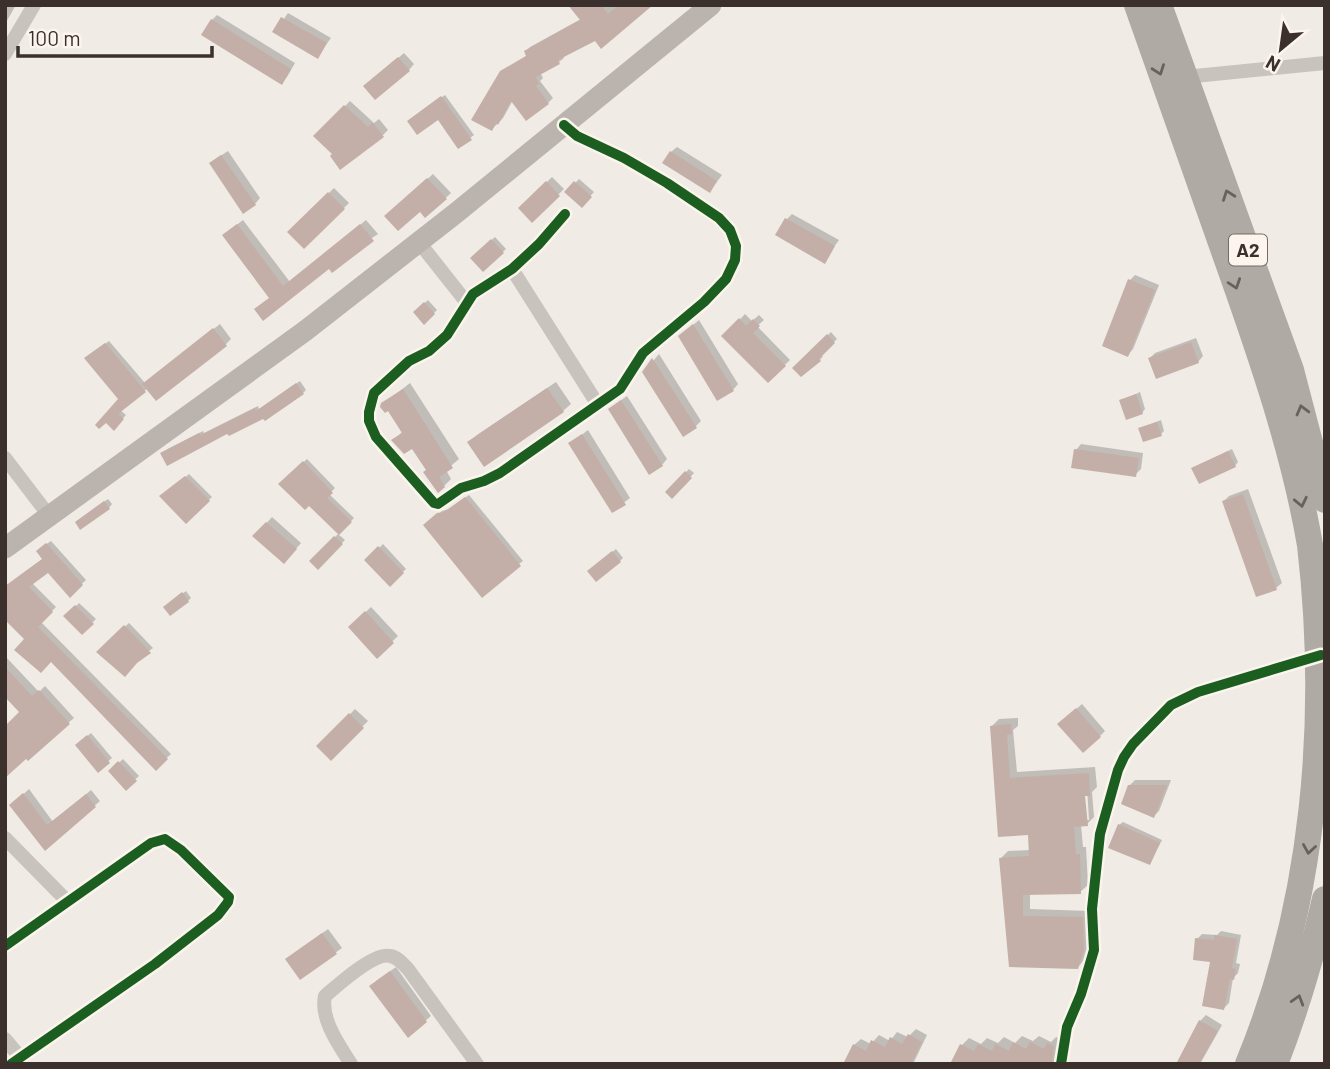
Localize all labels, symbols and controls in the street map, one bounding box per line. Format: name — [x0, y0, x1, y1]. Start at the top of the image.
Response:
scale bar — [18, 14, 212, 58]
north arrow — [1246, 14, 1316, 84]
text: 100 m — [28, 25, 81, 50]
text: N — [1261, 51, 1284, 77]
one-way arrow — [1151, 63, 1165, 75]
one-way arrow — [1222, 189, 1236, 201]
road number: A2 — [1229, 234, 1267, 266]
one-way arrow — [1227, 277, 1241, 290]
one-way arrow — [1296, 404, 1310, 416]
one-way arrow — [1293, 496, 1308, 508]
one-way arrow — [1302, 844, 1317, 855]
one-way arrow — [1290, 994, 1305, 1006]

